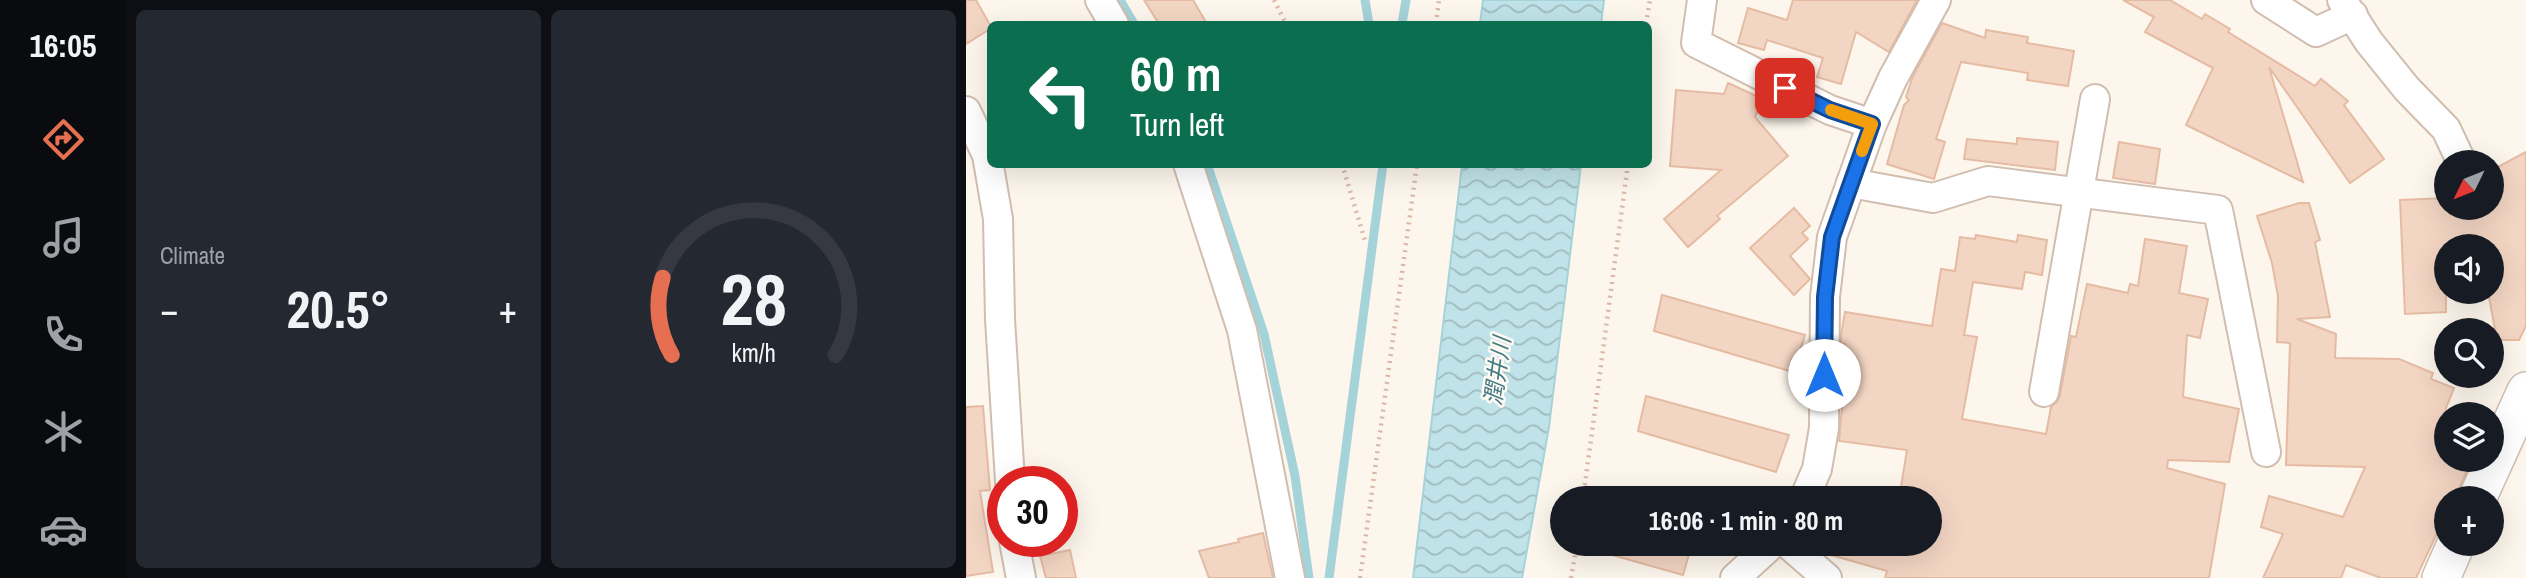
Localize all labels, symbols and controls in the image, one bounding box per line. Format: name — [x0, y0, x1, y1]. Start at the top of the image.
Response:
text: 16:05 — [29, 24, 97, 67]
text: 60 m — [1130, 40, 1222, 106]
icon: left — [1015, 49, 1106, 140]
pin — [1755, 58, 1815, 118]
icon: arrive — [1766, 69, 1804, 107]
text: Turn left — [1130, 103, 1224, 146]
icon: directions — [39, 115, 88, 164]
north arrow — [2434, 150, 2504, 220]
map controls — [2434, 150, 2504, 556]
icon: music — [39, 213, 88, 262]
button: sound — [2434, 234, 2504, 304]
text: Climate — [160, 240, 225, 271]
text: 28 — [720, 250, 787, 348]
text: 20.5° — [287, 274, 390, 344]
text: − — [160, 284, 178, 335]
text: + — [499, 284, 517, 335]
icon: phone — [39, 310, 88, 359]
button: search — [2434, 318, 2504, 388]
water label: 潤井川 — [1477, 332, 1518, 407]
text: km/h — [731, 336, 776, 370]
position arrow — [1787, 338, 1861, 412]
button: layers — [2434, 402, 2504, 472]
icon: climate — [39, 407, 88, 456]
speed limit sign: 30 — [987, 466, 1078, 557]
button: + — [2434, 486, 2504, 556]
text: 16:06 · 1 min · 80 m — [1649, 503, 1843, 538]
icon: car — [39, 505, 88, 554]

